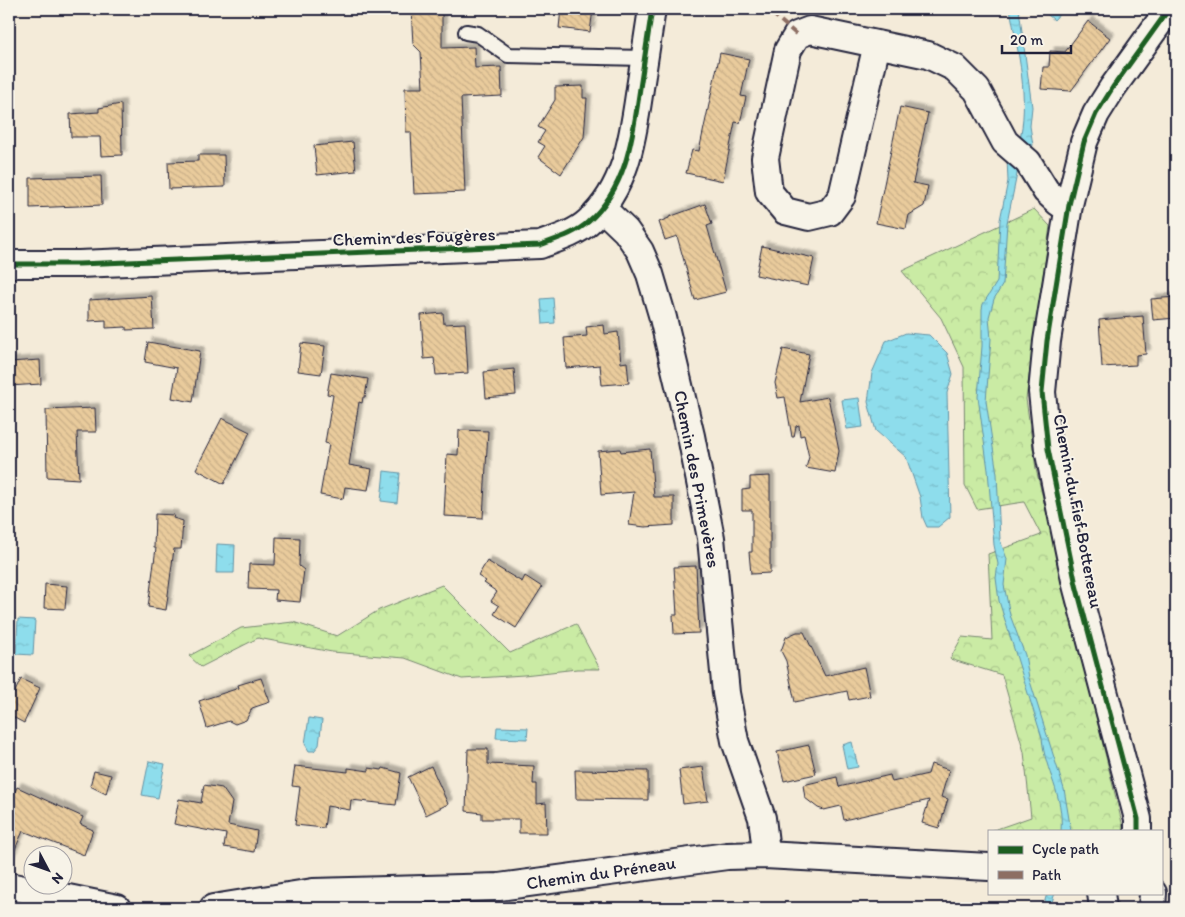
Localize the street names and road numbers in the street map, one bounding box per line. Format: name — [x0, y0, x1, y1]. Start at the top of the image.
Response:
street label: Chemin des Fougères — [332, 223, 496, 251]
street label: Chemin des Primevères — [669, 388, 725, 570]
street label: Chemin du Fief Bottereau — [1048, 412, 1108, 610]
street label: Chemin du Préneau — [525, 852, 677, 894]

